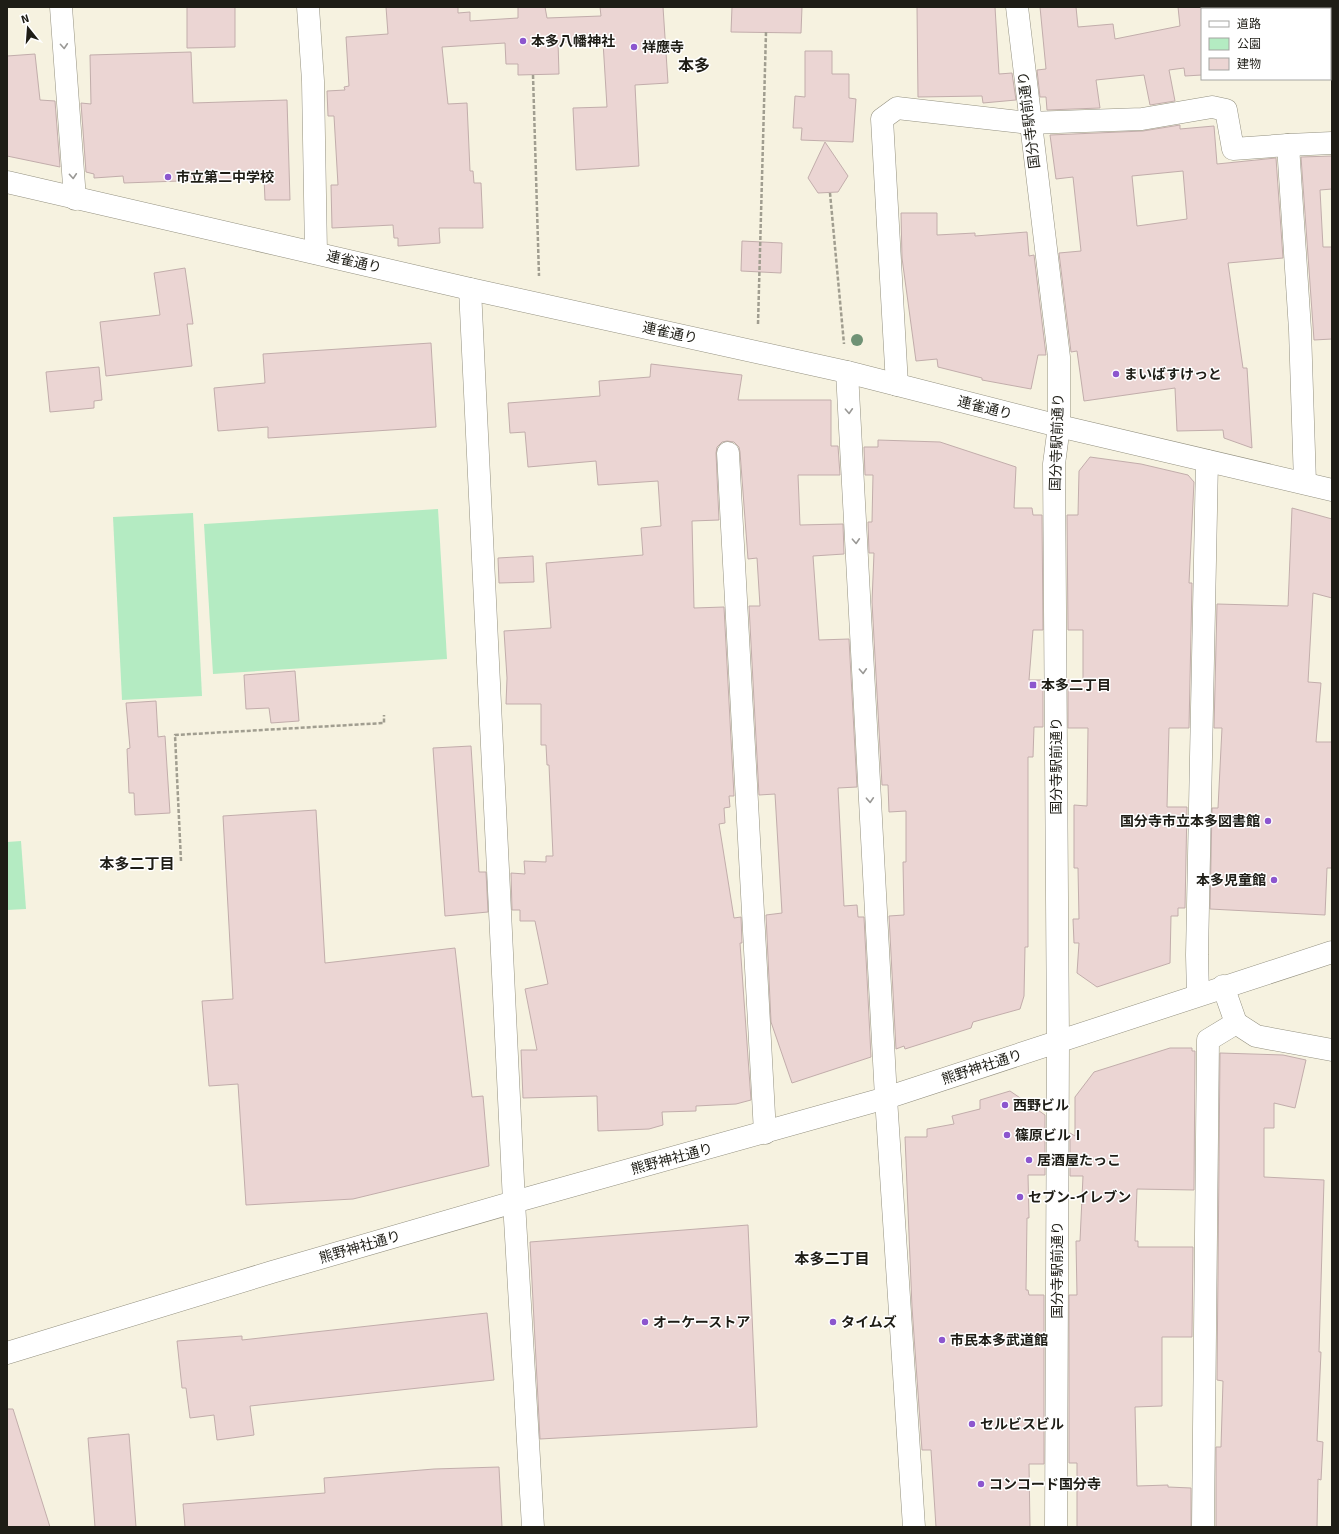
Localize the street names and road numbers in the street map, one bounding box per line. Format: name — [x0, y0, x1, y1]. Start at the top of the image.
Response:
street label: 国分寺駅前通り — [1015, 70, 1043, 170]
street label: 連雀通り — [325, 247, 383, 277]
street label: 連雀通り — [641, 319, 699, 347]
street label: 連雀通り — [956, 393, 1014, 423]
street label: 国分寺駅前通り — [1047, 393, 1067, 491]
street label: 国分寺駅前通り — [1048, 717, 1065, 815]
street label: 熊野神社通り — [939, 1046, 1025, 1088]
street label: 熊野神社通り — [629, 1140, 715, 1178]
street label: 国分寺駅前通り — [1049, 1221, 1066, 1319]
street label: 熊野神社通り — [317, 1227, 403, 1267]

